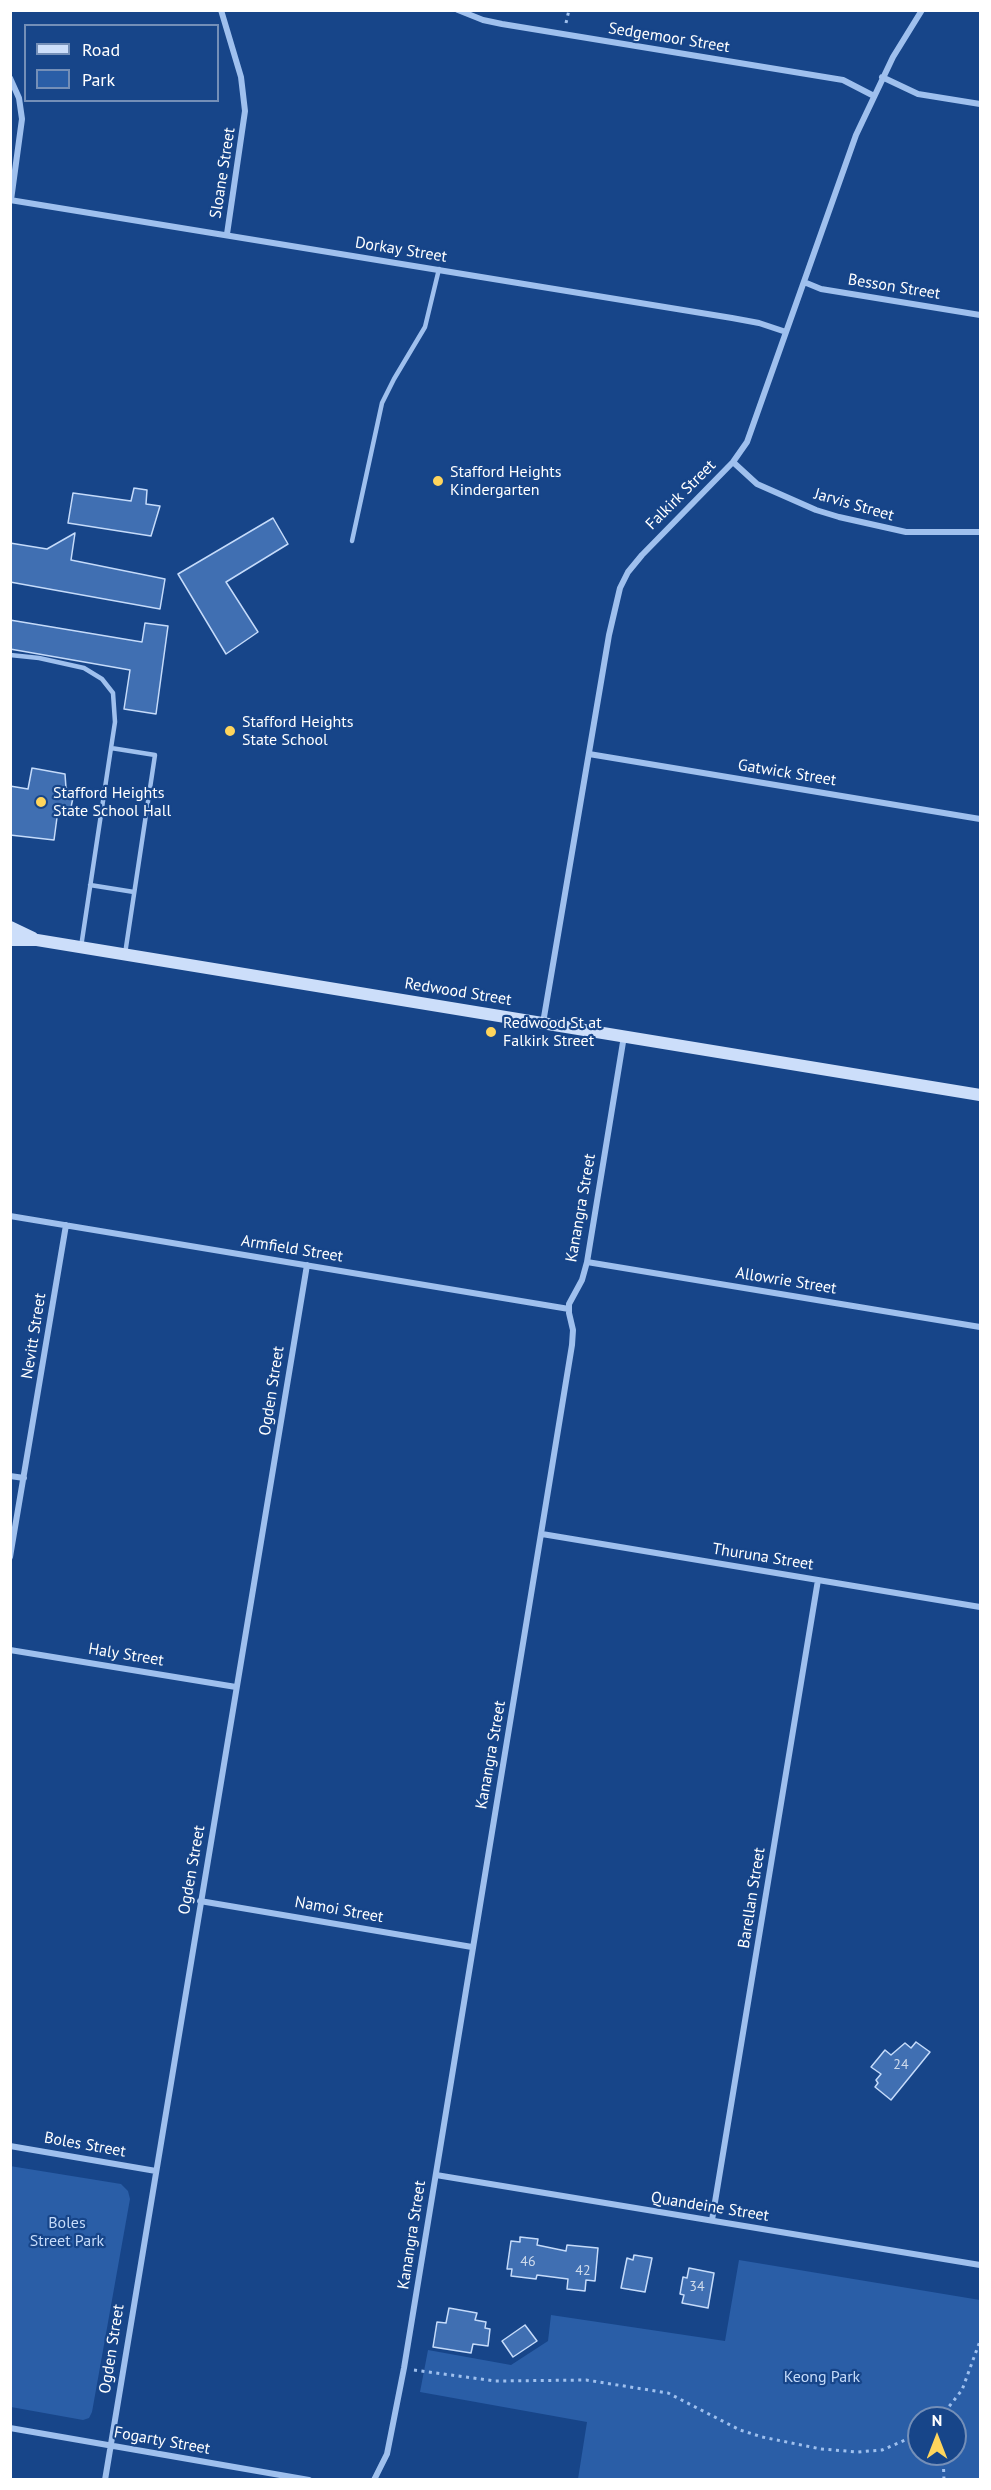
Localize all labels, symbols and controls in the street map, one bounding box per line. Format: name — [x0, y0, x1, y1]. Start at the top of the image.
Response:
street label: Sedgemoor Street — [607, 19, 731, 57]
legend — [24, 24, 219, 102]
text: Road — [82, 38, 120, 61]
text: Park — [82, 68, 115, 91]
street label: Sloane Street — [206, 126, 240, 220]
street label: Dorkay Street — [354, 233, 448, 267]
street label: Besson Street — [846, 270, 942, 304]
street label: Falkirk Street — [642, 456, 720, 534]
place label: Stafford Heights Kindergarten — [450, 462, 561, 500]
marker: Stafford Heights Kindergarten — [431, 474, 445, 488]
street label: Jarvis Street — [812, 484, 896, 526]
place label: Stafford Heights State School — [242, 712, 353, 750]
marker: Stafford Heights State School — [223, 724, 237, 738]
street label: Gatwick Street — [737, 756, 837, 790]
place label: Stafford Heights State School Hall — [53, 783, 171, 821]
marker: Stafford Heights State School Hall — [34, 795, 48, 809]
street label: Redwood Street — [403, 974, 513, 1010]
place label: Redwood St at Falkirk Street — [503, 1013, 602, 1051]
marker: Redwood St at Falkirk Street — [484, 1025, 498, 1039]
street label: Kanangra Street — [562, 1152, 600, 1264]
street label: Armfield Street — [240, 1231, 344, 1267]
street label: Allowrie Street — [734, 1264, 838, 1298]
street label: Nevitt Street — [18, 1292, 50, 1380]
street label: Ogden Street — [255, 1345, 289, 1437]
street label: Thuruna Street — [711, 1540, 815, 1574]
street label: Haly Street — [87, 1640, 165, 1670]
street label: Kanangra Street — [472, 1699, 510, 1811]
street label: Ogden Street — [175, 1824, 209, 1916]
street label: Barellan Street — [735, 1846, 769, 1950]
street label: Namoi Street — [293, 1893, 385, 1927]
house number: 24 — [893, 2057, 909, 2073]
street label: Boles Street — [43, 2128, 127, 2162]
street label: Kanangra Street — [394, 2179, 430, 2291]
street label: Quandeine Street — [650, 2188, 770, 2226]
park label: Boles Street Park — [30, 2213, 104, 2251]
house number: 46 — [520, 2254, 536, 2270]
house number: 42 — [575, 2263, 591, 2279]
house number: 34 — [689, 2279, 705, 2295]
street label: Ogden Street — [95, 2303, 129, 2395]
park label: Keong Park — [784, 2367, 860, 2387]
north arrow — [907, 2406, 967, 2466]
text: N — [932, 2410, 942, 2430]
street label: Fogarty Street — [112, 2423, 212, 2459]

